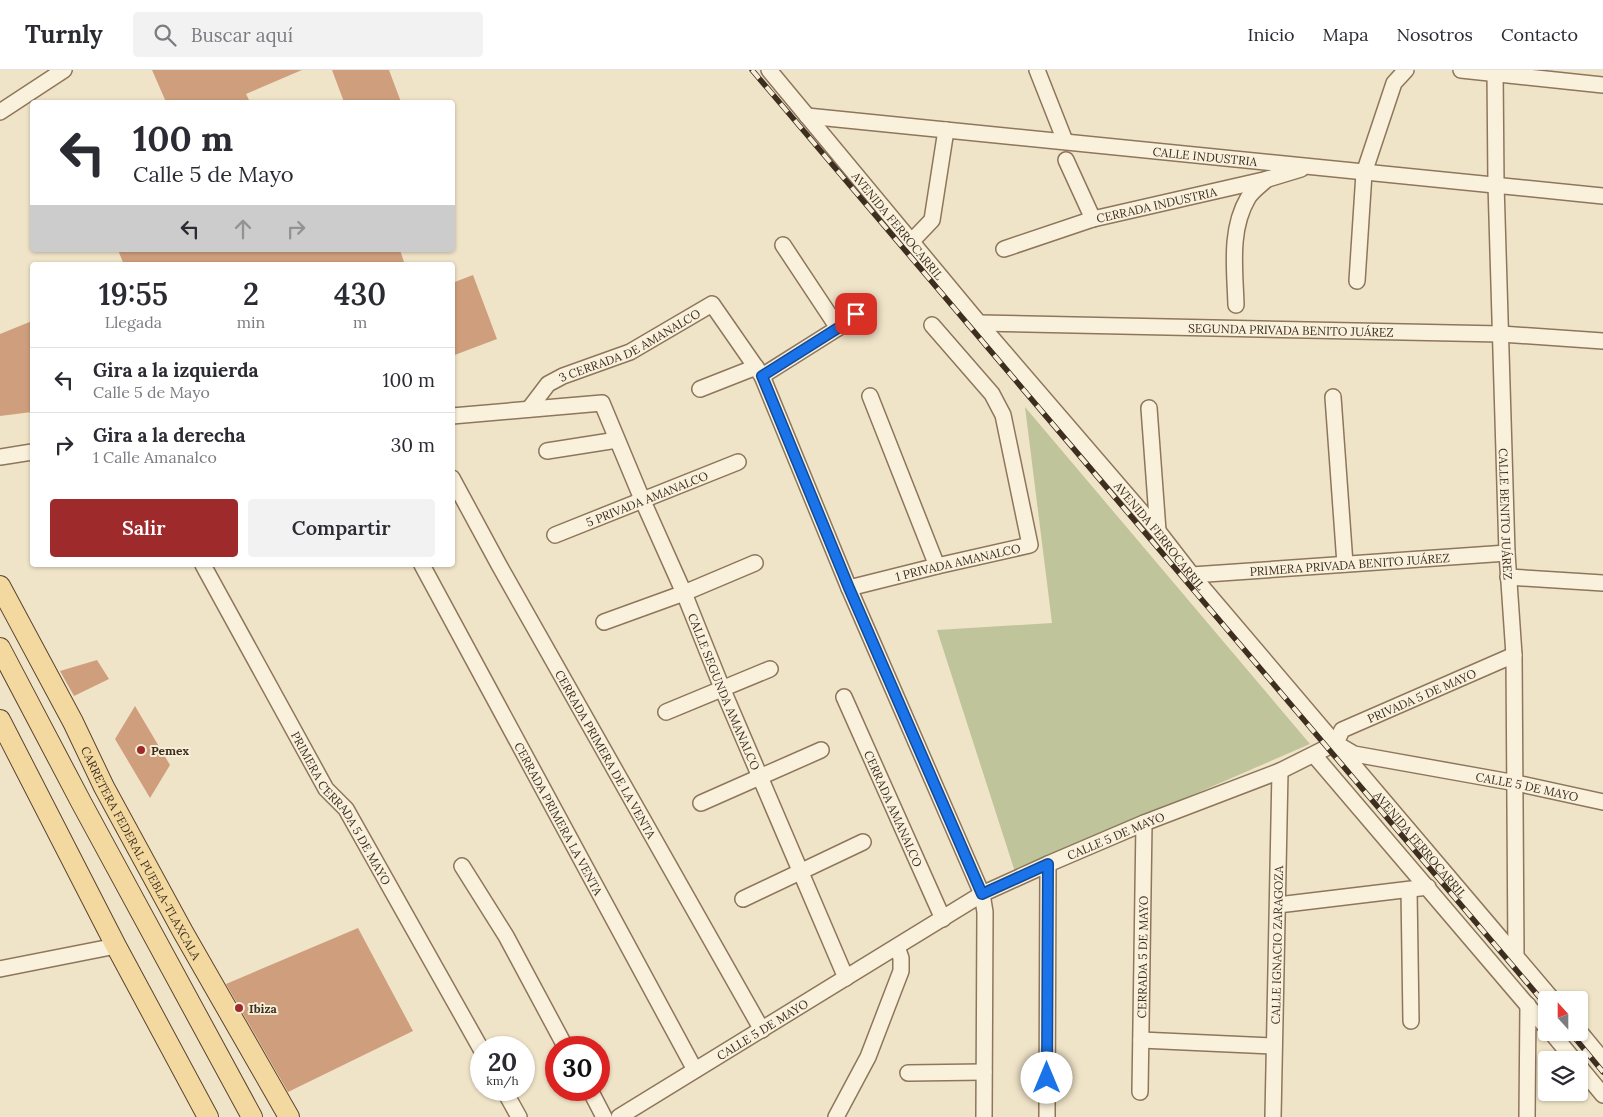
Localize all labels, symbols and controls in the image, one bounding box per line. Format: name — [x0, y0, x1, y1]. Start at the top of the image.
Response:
search box — [133, 12, 483, 57]
text: Turnly — [25, 19, 103, 50]
icon: search — [151, 21, 179, 49]
text: Buscar aquí — [191, 23, 293, 47]
text: Inicio — [1248, 23, 1295, 46]
text: Mapa — [1323, 23, 1368, 46]
text: Nosotros — [1396, 23, 1473, 46]
text: Contacto — [1501, 23, 1578, 46]
text: 100 m — [133, 116, 233, 161]
icon: left — [50, 120, 115, 185]
street label: CALLE INDUSTRIA — [1152, 143, 1258, 169]
text: Calle 5 de Mayo — [133, 160, 294, 188]
street label: AVENIDA FERROCARRIL — [848, 168, 947, 282]
street label: CERRADA INDUSTRIA — [1095, 183, 1219, 226]
icon: left — [176, 215, 204, 243]
icon: ahead — [229, 215, 257, 243]
icon: right — [282, 215, 310, 243]
text: 19:55 — [99, 275, 168, 313]
text: 2 — [243, 275, 259, 313]
text: 430 — [334, 275, 386, 313]
pin — [835, 293, 877, 335]
icon: arrive — [842, 300, 870, 328]
street label: 3 CERRADA DE AMANALCO — [556, 305, 703, 384]
text: Llegada — [105, 312, 162, 332]
text: min — [237, 312, 265, 332]
text: m — [353, 312, 367, 332]
street label: SEGUNDA PRIVADA BENITO JUÁREZ — [1188, 320, 1394, 339]
text: Gira a la izquierda — [93, 358, 259, 382]
icon: left — [50, 366, 78, 394]
text: 100 m — [383, 368, 435, 392]
text: Calle 5 de Mayo — [93, 382, 210, 402]
text: Gira a la derecha — [93, 423, 246, 447]
icon: right — [50, 431, 78, 459]
text: 30 m — [391, 433, 435, 457]
text: 1 Calle Amanalco — [93, 447, 217, 467]
street label: CALLE BENITO JUÁREZ — [1496, 448, 1516, 580]
street label: 5 PRIVADA AMANALCO — [584, 467, 710, 529]
street label: AVENIDA FERROCARRIL — [1111, 478, 1209, 593]
button: Salir — [50, 499, 238, 557]
button: Compartir — [248, 499, 435, 557]
street label: 1 PRIVADA AMANALCO — [894, 540, 1022, 584]
street label: PRIMERA PRIVADA BENITO JUÁREZ — [1249, 550, 1450, 578]
street label: CALLE SEGUNDA AMANALCO — [685, 611, 764, 772]
street label: PRIVADA 5 DE MAYO — [1365, 665, 1478, 726]
street label: CERRADA PRIMERA DE LA VENTA — [552, 667, 660, 841]
street label: PRIMERA CERRADA 5 DE MAYO — [288, 728, 394, 887]
street label: CERRADA PRIMERA LA VENTA — [512, 739, 607, 898]
place label: Pemex — [151, 743, 189, 758]
street label: CARRETERA FEDERAL PUEBLA-TLAXCALA — [78, 744, 205, 963]
marker: Pemex — [135, 744, 147, 756]
street label: CERRADA AMANALCO — [861, 748, 926, 869]
street label: CALLE 5 DE MAYO — [1475, 768, 1580, 804]
street label: AVENIDA FERROCARRIL — [1370, 787, 1470, 901]
street label: CALLE 5 DE MAYO — [1065, 808, 1167, 863]
street label: CALLE IGNACIO ZARAGOZA — [1267, 865, 1286, 1025]
street label: CERRADA 5 DE MAYO — [1134, 896, 1150, 1018]
north arrow — [1538, 991, 1588, 1041]
map controls — [1538, 991, 1588, 1101]
street label: CALLE 5 DE MAYO — [714, 995, 811, 1063]
place label: Ibiza — [249, 1001, 278, 1016]
marker: Ibiza — [233, 1002, 245, 1014]
speed limit sign: 30 — [545, 1036, 610, 1101]
text: 20 — [488, 1046, 517, 1078]
position arrow — [1020, 1051, 1072, 1103]
button: layers — [1538, 1051, 1588, 1101]
text: km/h — [486, 1073, 519, 1088]

